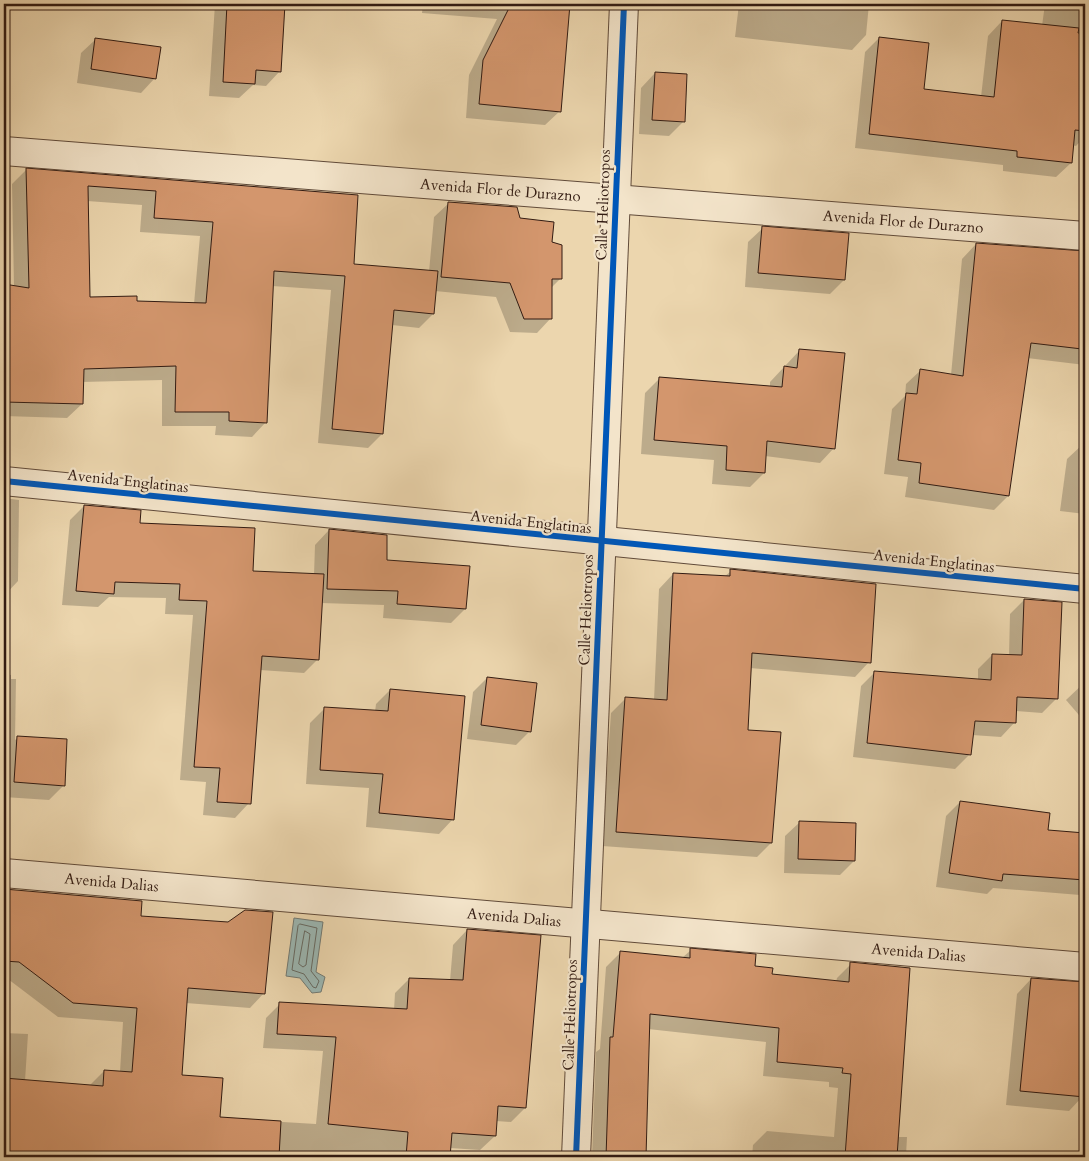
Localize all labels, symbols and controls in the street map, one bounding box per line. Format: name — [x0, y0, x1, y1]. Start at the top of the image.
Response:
street label: Calle Heliotropos — [591, 149, 615, 261]
street label: Avenida Flor de Durazno — [419, 174, 581, 206]
street label: Avenida Flor de Durazno — [822, 205, 984, 238]
street label: Avenida Englatinas — [66, 465, 190, 497]
street label: Avenida Englatinas — [469, 506, 593, 538]
street label: Avenida Englatinas — [872, 545, 996, 577]
street label: Calle Heliotropos — [574, 554, 598, 666]
street label: Avenida Dalias — [64, 868, 160, 896]
street label: Avenida Dalias — [466, 903, 562, 931]
street label: Avenida Dalias — [871, 938, 967, 967]
street label: Calle Heliotropos — [558, 959, 582, 1071]

